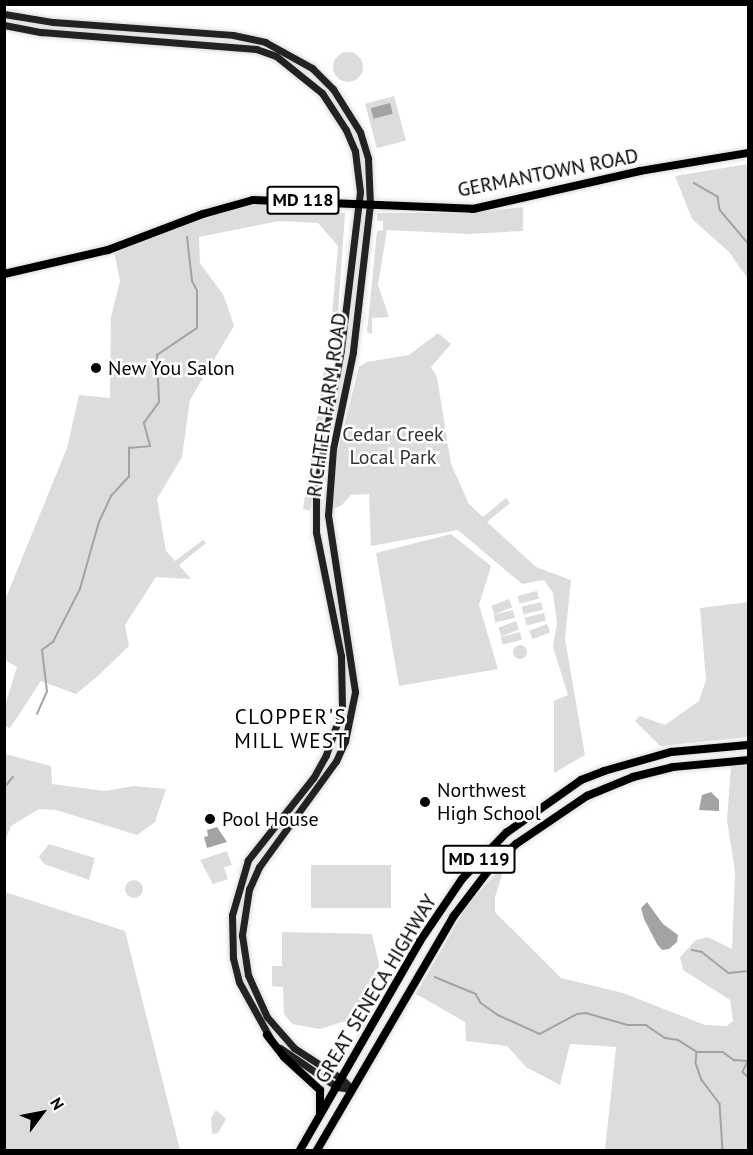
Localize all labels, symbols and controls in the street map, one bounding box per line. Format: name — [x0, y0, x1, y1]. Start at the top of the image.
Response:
street label: GERMANTOWN ROAD — [456, 144, 640, 202]
road number: MD 118 — [266, 185, 340, 215]
street label: RICHTER FARM ROAD — [302, 311, 352, 499]
place label: New You Salon — [108, 356, 236, 380]
marker: New You Salon — [89, 361, 103, 375]
park label: Cedar Creek Local Park — [342, 423, 444, 470]
district label: CLOPPER'S MILL WEST — [234, 704, 348, 754]
place label: Northwest High School — [437, 778, 541, 825]
marker: Northwest High School — [418, 795, 432, 809]
place label: Pool House — [222, 807, 319, 831]
marker: Pool House — [203, 812, 217, 826]
road number: MD 119 — [442, 844, 516, 874]
street label: GREAT SENECA HIGHWAY — [310, 890, 442, 1088]
north arrow — [12, 1083, 72, 1143]
text: N — [46, 1094, 69, 1113]

